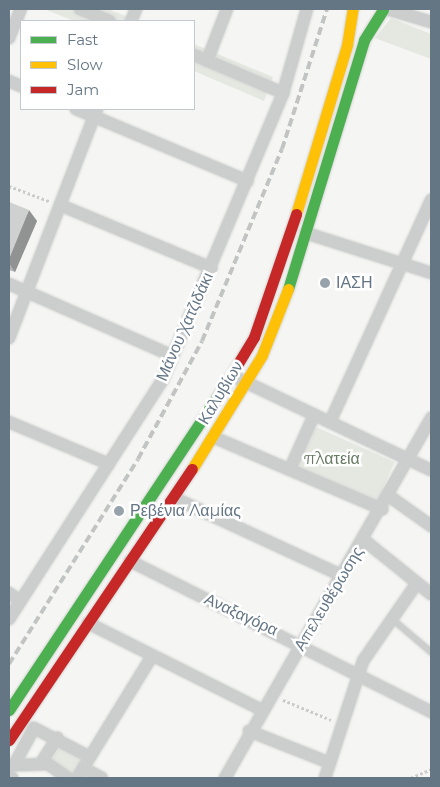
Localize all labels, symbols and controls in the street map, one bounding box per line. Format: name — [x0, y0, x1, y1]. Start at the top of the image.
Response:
legend — [20, 20, 195, 110]
text: Fast — [67, 30, 98, 49]
text: Slow — [67, 55, 103, 74]
text: Jam — [67, 80, 99, 99]
street label: Μάνου Χατζιδάκι — [152, 270, 218, 384]
place label: ΙΑΣΗ — [336, 273, 373, 293]
marker: ΙΑΣΗ — [318, 276, 332, 290]
street label: Καλυβίων — [195, 358, 247, 428]
park label: πλατεία — [304, 449, 360, 469]
place label: Ρεβένια Λαμίας — [130, 501, 241, 521]
marker: Ρεβένια Λαμίας — [112, 504, 126, 518]
street label: Απελευθέρωσης — [290, 543, 368, 655]
street label: Αναξαγόρα — [201, 590, 281, 640]

